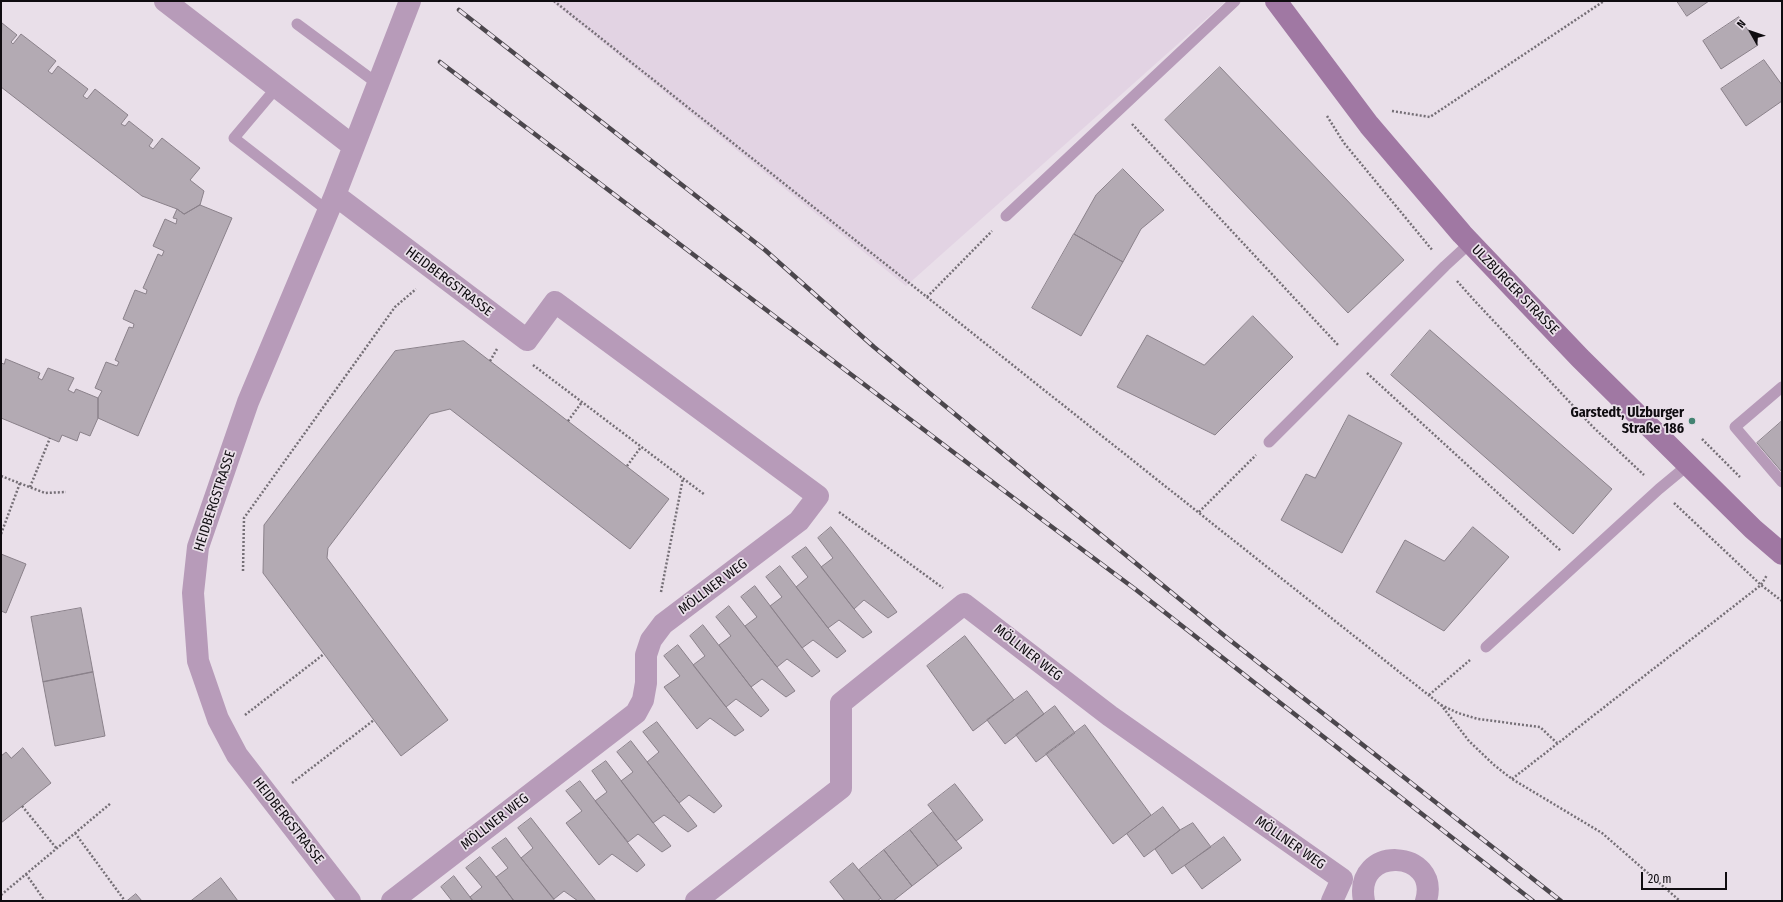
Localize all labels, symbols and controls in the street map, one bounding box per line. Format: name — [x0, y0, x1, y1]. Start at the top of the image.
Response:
north arrow — [1731, 12, 1771, 52]
text: N — [1734, 17, 1749, 31]
street label: ULZBURGER STRASSE — [1468, 242, 1562, 338]
street label: HEIDBERGSTRASSE — [402, 244, 496, 320]
place label: Garstedt, Ulzburger Straße 186 — [1570, 405, 1684, 438]
marker: Garstedt, Ulzburger Straße 186 — [1687, 416, 1697, 426]
street label: HEIDBERGSTRASSE — [191, 448, 239, 554]
street label: MÖLLNER WEG — [675, 556, 751, 618]
street label: MÖLLNER WEG — [991, 621, 1065, 685]
street label: HEIDBERGSTRASSE — [249, 774, 327, 868]
street label: MÖLLNER WEG — [458, 790, 532, 854]
street label: MÖLLNER WEG — [1252, 813, 1328, 873]
scale bar — [1643, 864, 1729, 890]
text: 20 m — [1648, 872, 1672, 886]

